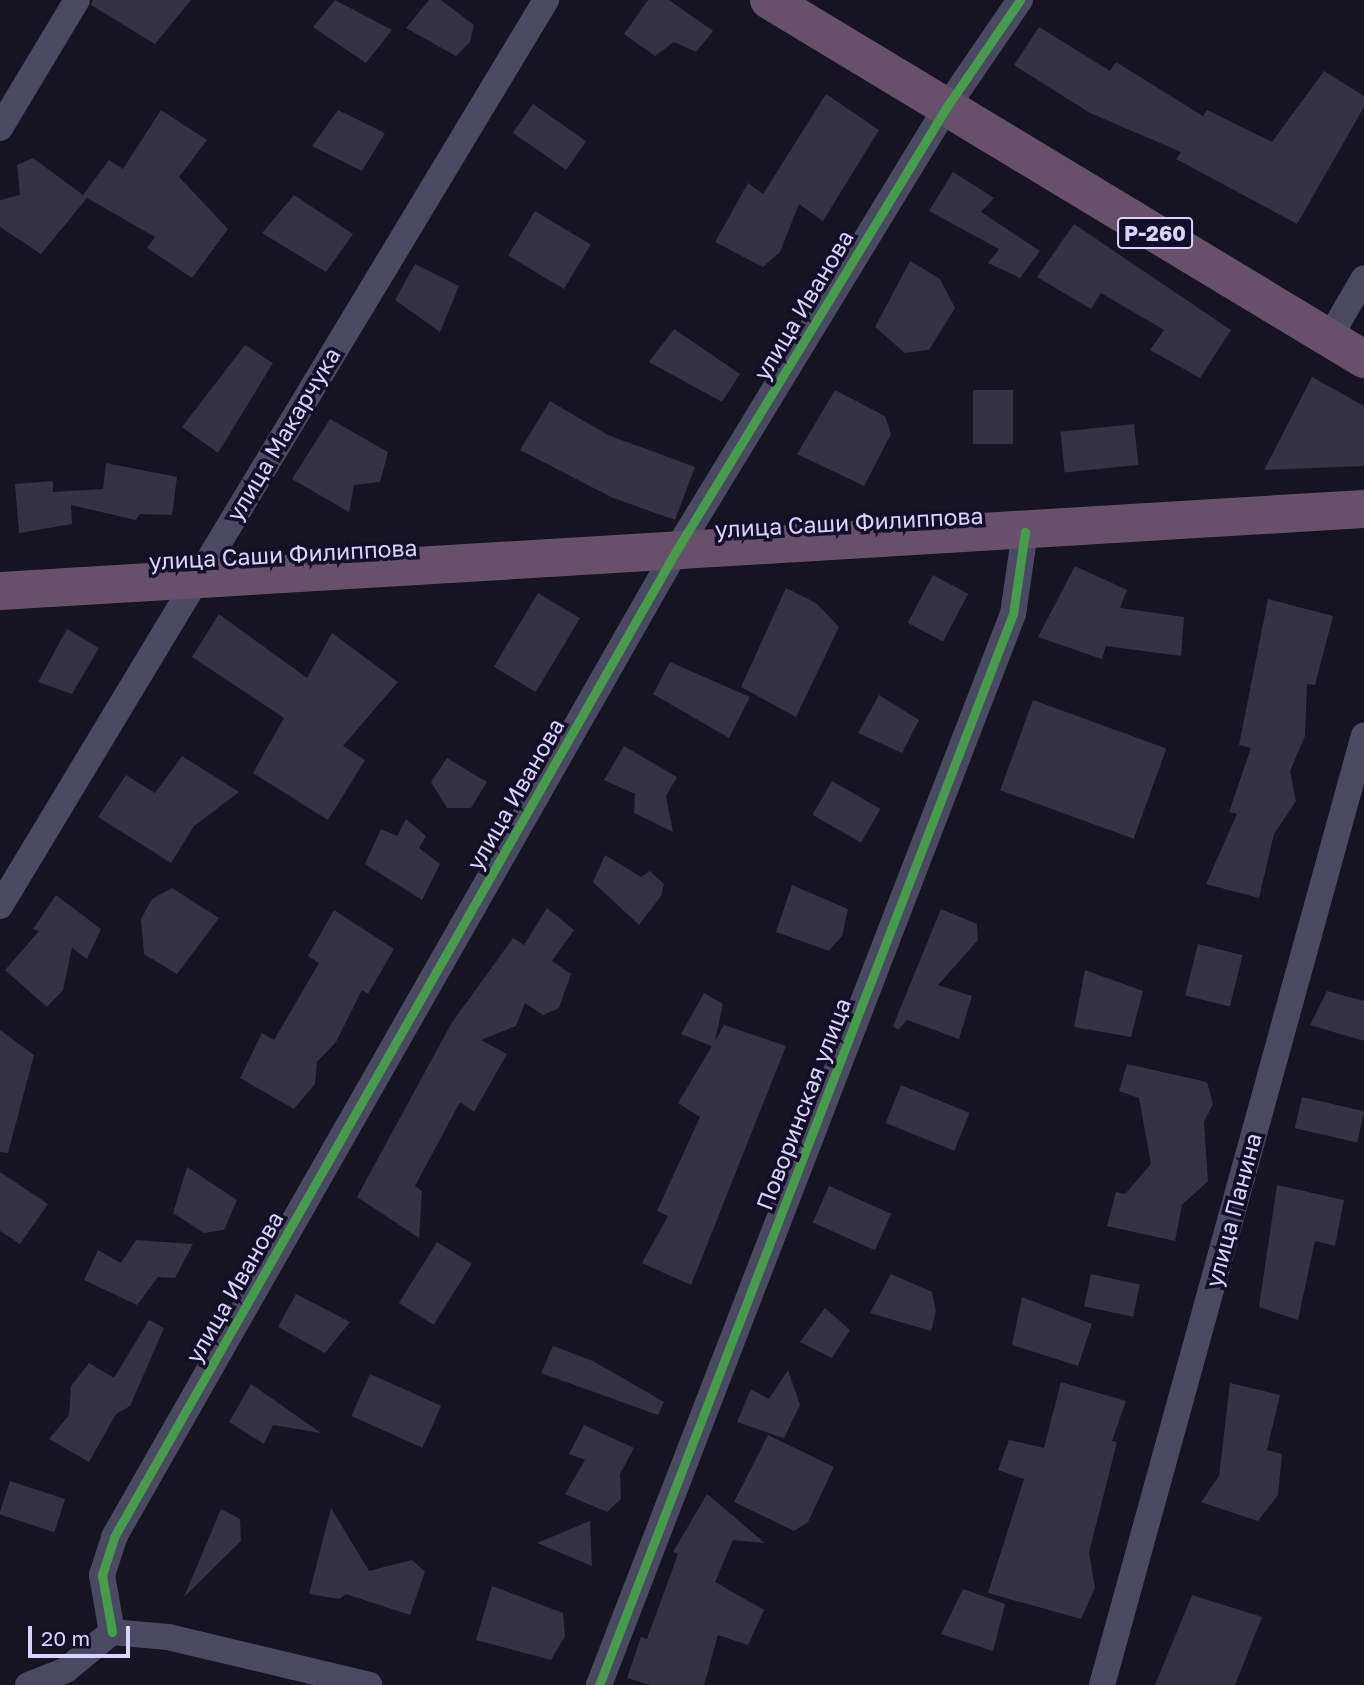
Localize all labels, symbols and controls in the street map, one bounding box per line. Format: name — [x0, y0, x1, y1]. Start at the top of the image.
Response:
road number: Р-260 — [1116, 216, 1194, 250]
street label: улица Иванова — [747, 225, 859, 385]
street label: улица Макарчука — [220, 342, 346, 526]
street label: улица Саши Филиппова — [714, 501, 984, 543]
street label: улица Саши Филиппова — [148, 533, 418, 575]
street label: улица Иванова — [460, 713, 570, 875]
street label: Поворинская улица — [750, 994, 856, 1214]
street label: улица Панина — [1199, 1130, 1267, 1290]
street label: улица Иванова — [179, 1206, 289, 1368]
scale bar — [32, 1612, 133, 1656]
text: 20 m — [41, 1625, 90, 1651]

